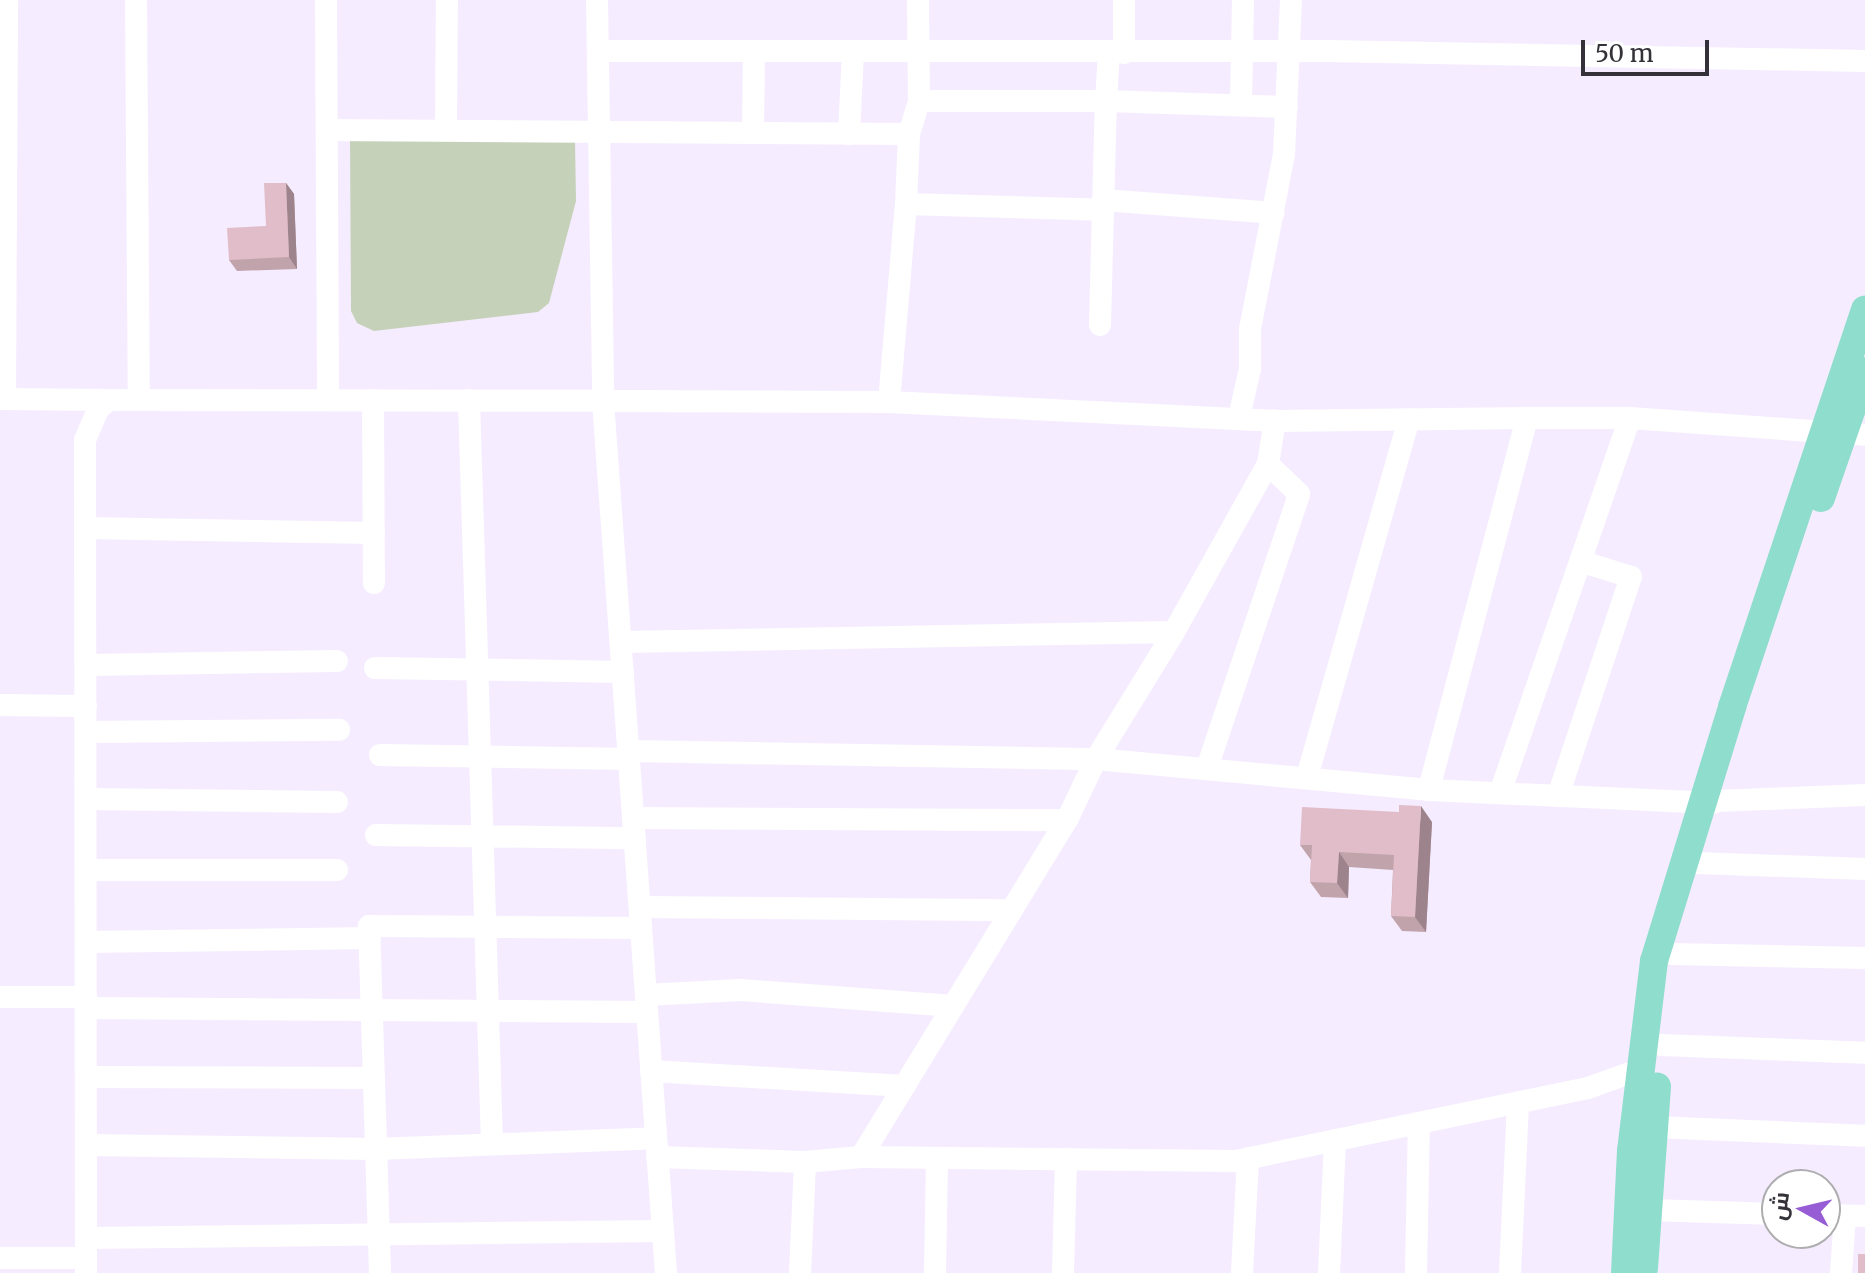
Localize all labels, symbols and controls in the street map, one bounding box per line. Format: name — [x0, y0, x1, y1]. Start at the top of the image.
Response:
scale bar — [1585, 24, 1713, 74]
text: 50 m — [1595, 38, 1654, 69]
north arrow — [1761, 1169, 1841, 1249]
text: ش — [1763, 1190, 1795, 1222]

